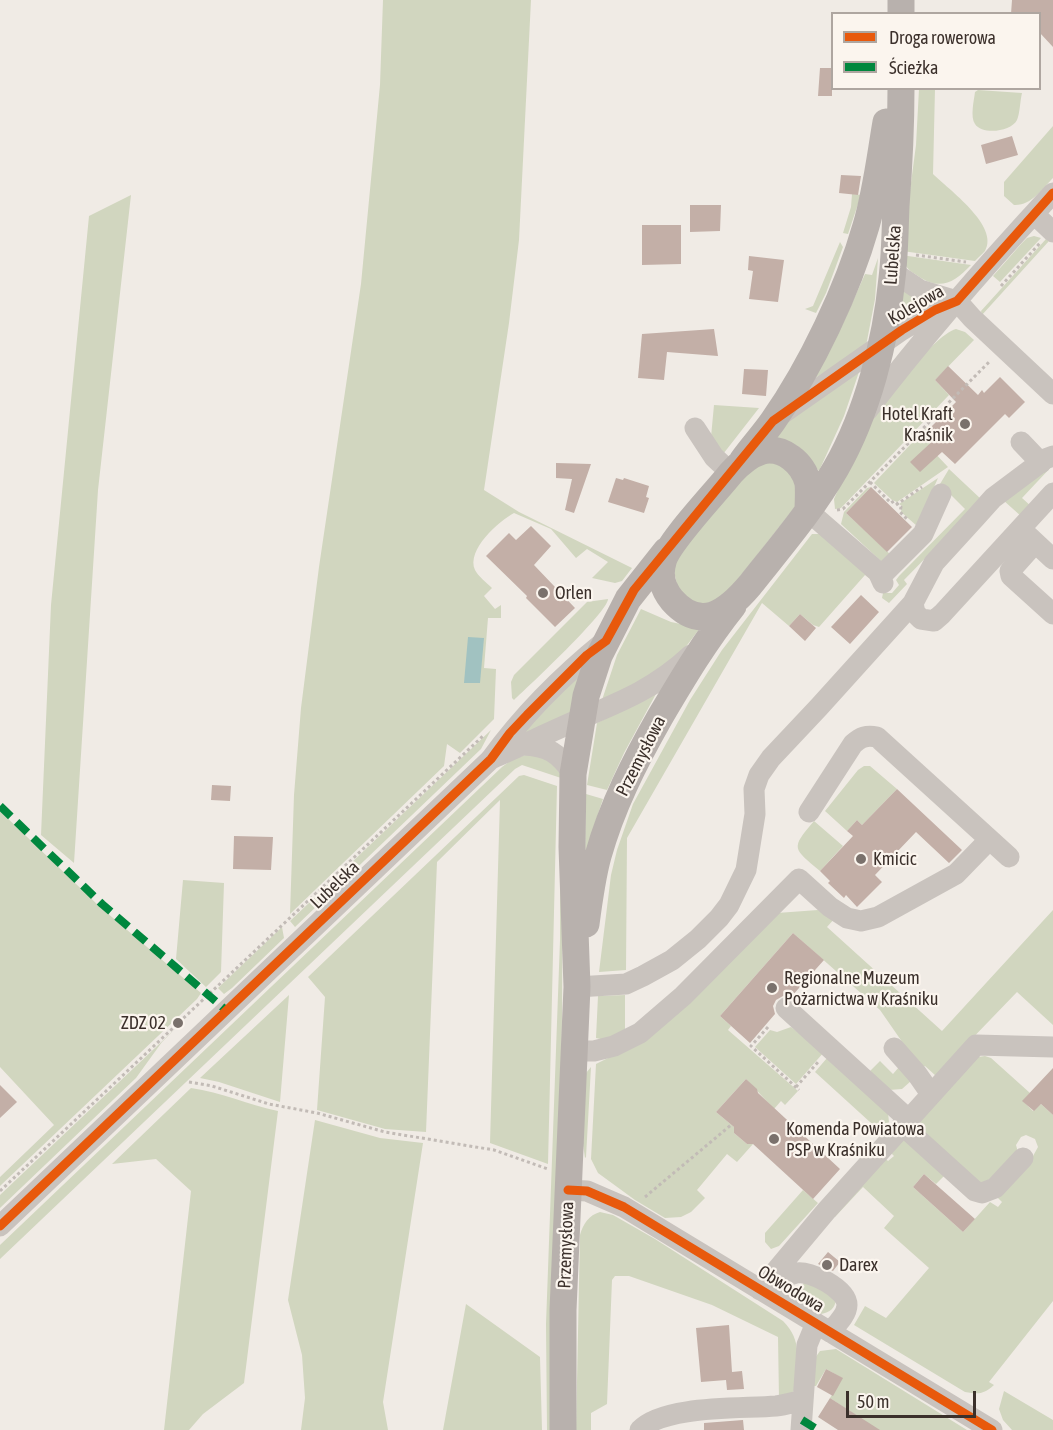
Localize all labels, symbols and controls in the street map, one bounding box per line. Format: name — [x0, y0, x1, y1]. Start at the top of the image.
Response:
legend — [831, 12, 1041, 90]
text: Droga rowerowa — [889, 27, 996, 48]
text: Ścieżka — [889, 57, 938, 78]
street label: Lubelska — [880, 224, 906, 286]
street label: Kolejowa — [884, 280, 948, 330]
place label: Hotel Kraft Kraśnik — [881, 403, 953, 446]
marker: Hotel Kraft Kraśnik — [958, 417, 972, 431]
place label: Orlen — [555, 582, 592, 604]
marker: Orlen — [536, 586, 550, 600]
street label: Przemysłowa — [612, 712, 670, 800]
place label: Kmicic — [873, 848, 916, 870]
marker: Kmicic — [854, 852, 868, 866]
street label: Lubelska — [306, 856, 364, 914]
place label: Regionalne Muzeum Pożarnictwa w Kraśniku — [784, 967, 938, 1010]
marker: Regionalne Muzeum Pożarnictwa w Kraśniku — [765, 981, 779, 995]
place label: ZDZ 02 — [121, 1012, 166, 1034]
marker: ZDZ 02 — [171, 1016, 185, 1030]
place label: Komenda Powiatowa PSP w Kraśniku — [786, 1118, 925, 1160]
marker: Komenda Powiatowa PSP w Kraśniku — [767, 1132, 781, 1146]
street label: Przemysłowa — [554, 1201, 578, 1289]
place label: Darex — [839, 1254, 878, 1276]
marker: Darex — [820, 1258, 834, 1272]
street label: Obwodowa — [754, 1261, 828, 1317]
scale bar — [849, 1379, 980, 1417]
text: 50 m — [857, 1391, 889, 1412]

